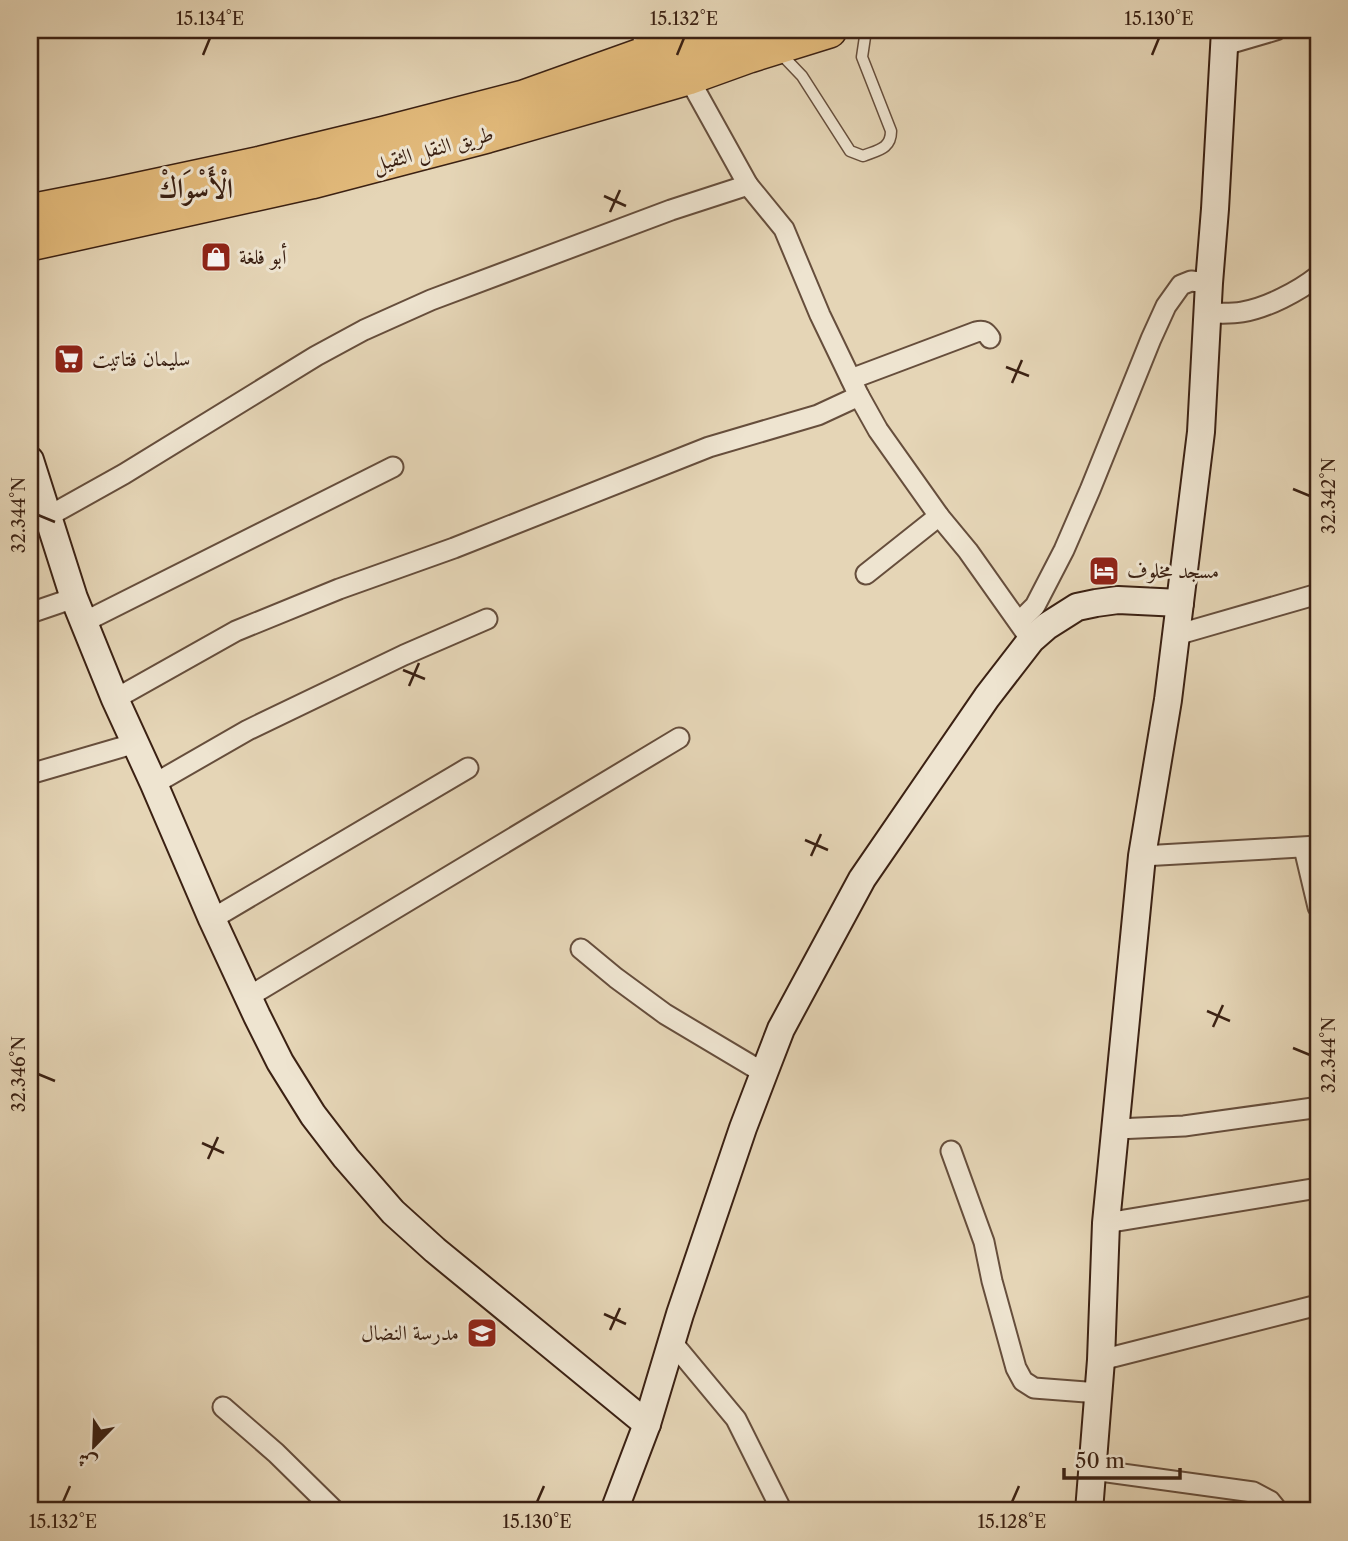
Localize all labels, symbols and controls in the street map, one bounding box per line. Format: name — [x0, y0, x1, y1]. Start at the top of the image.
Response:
text: 15.134°E — [176, 8, 244, 30]
text: 15.132°E — [650, 8, 718, 30]
text: 15.130°E — [1124, 8, 1194, 30]
street label: طريق النقل الثقيل — [370, 120, 497, 180]
district label: الْأَسْوَاكْ — [159, 166, 233, 206]
shop icon: أبو فلغة — [199, 240, 233, 274]
place label: أبو فلغة — [239, 242, 287, 270]
supermarket icon: سليمان فتاتيت — [52, 342, 86, 376]
place label: سليمان فتاتيت — [92, 346, 190, 372]
text: 32.342°N — [1318, 458, 1340, 534]
text: 32.344°N — [8, 477, 30, 553]
hotel icon: مسجد مخلوف — [1087, 554, 1121, 588]
place label: مسجد مخلوف — [1127, 558, 1219, 584]
text: 32.344°N — [1318, 1017, 1340, 1093]
text: 32.346°N — [8, 1036, 30, 1112]
school or university icon: مدرسة النضال — [465, 1316, 499, 1350]
place label: مدرسة النضال — [361, 1320, 459, 1345]
north arrow — [60, 1412, 130, 1482]
scale bar — [1064, 1436, 1180, 1480]
text: ش — [74, 1447, 101, 1475]
text: 50 m — [1075, 1448, 1125, 1473]
text: 15.132°E — [29, 1511, 97, 1533]
text: 15.130°E — [502, 1511, 572, 1533]
text: 15.128°E — [977, 1511, 1047, 1533]

